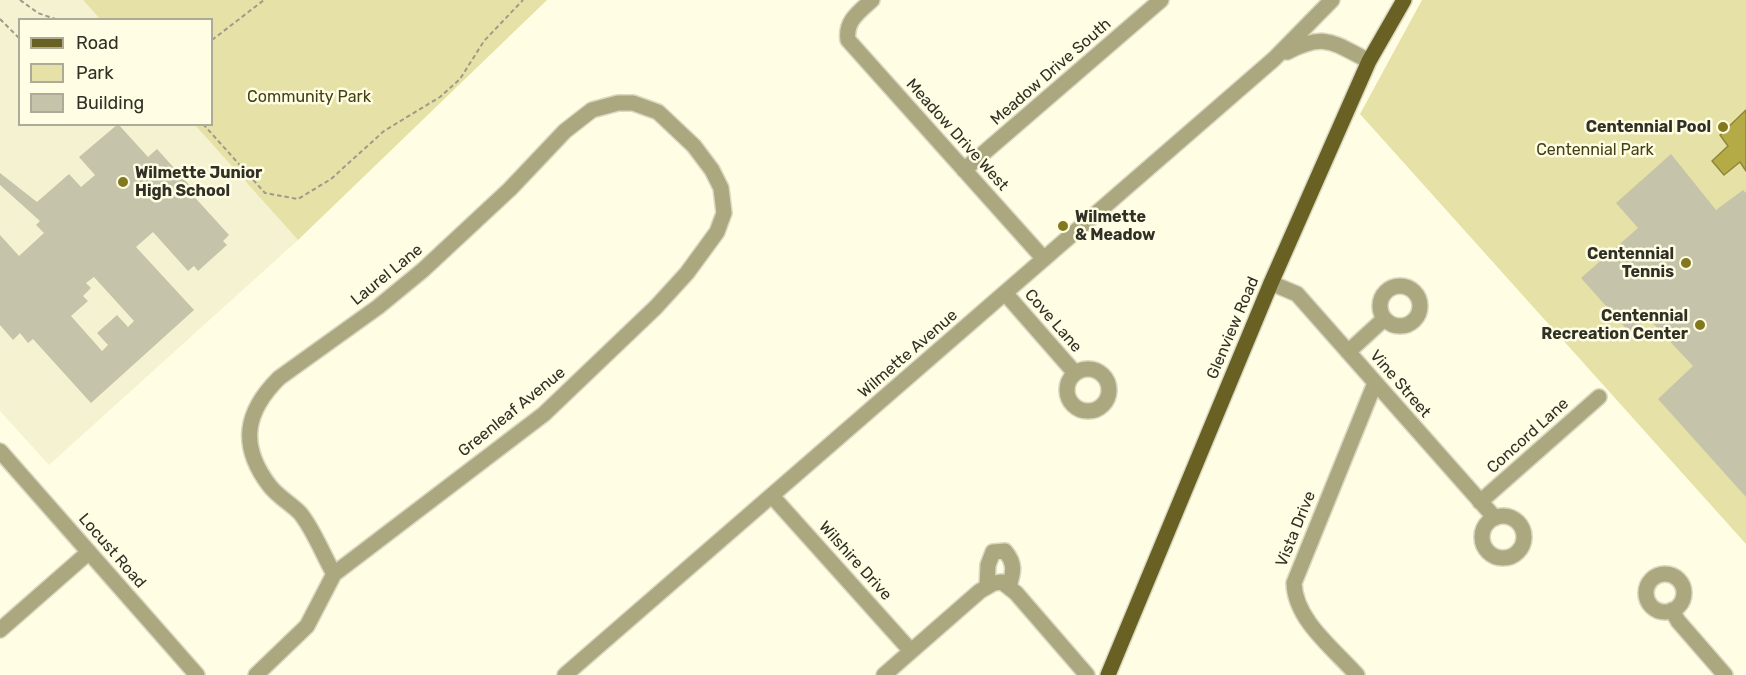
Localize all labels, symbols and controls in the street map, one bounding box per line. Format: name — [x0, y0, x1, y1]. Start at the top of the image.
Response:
street label: Meadow Drive South — [987, 15, 1115, 129]
legend — [18, 18, 213, 126]
text: Road — [76, 32, 119, 54]
text: Park — [76, 62, 113, 84]
street label: Meadow Drive West — [902, 75, 1012, 195]
park label: Community Park — [247, 87, 371, 107]
text: Building — [76, 92, 144, 114]
place label: Centennial Pool — [1586, 117, 1711, 137]
marker: Centennial Pool — [1716, 120, 1730, 134]
park label: Centennial Park — [1536, 140, 1654, 160]
place label: Wilmette Junior High School — [135, 163, 262, 201]
marker: Wilmette Junior High School — [116, 175, 130, 189]
place label: Wilmette & Meadow — [1075, 207, 1156, 245]
marker: Wilmette & Meadow — [1056, 219, 1070, 233]
street label: Laurel Lane — [347, 240, 427, 310]
place label: Centennial Tennis — [1587, 244, 1674, 282]
marker: Centennial Tennis — [1679, 256, 1693, 270]
street label: Glenview Road — [1203, 274, 1263, 382]
street label: Cove Lane — [1020, 285, 1086, 357]
street label: Wilmette Avenue — [854, 306, 962, 402]
place label: Centennial Recreation Center — [1541, 306, 1688, 344]
marker: Centennial Recreation Center — [1693, 318, 1707, 332]
street label: Vine Street — [1365, 346, 1435, 422]
street label: Greenleaf Avenue — [455, 363, 569, 461]
street label: Concord Lane — [1483, 394, 1573, 478]
street label: Vista Drive — [1272, 488, 1320, 570]
street label: Locust Road — [74, 510, 150, 592]
street label: Wilshire Drive — [815, 518, 895, 604]

